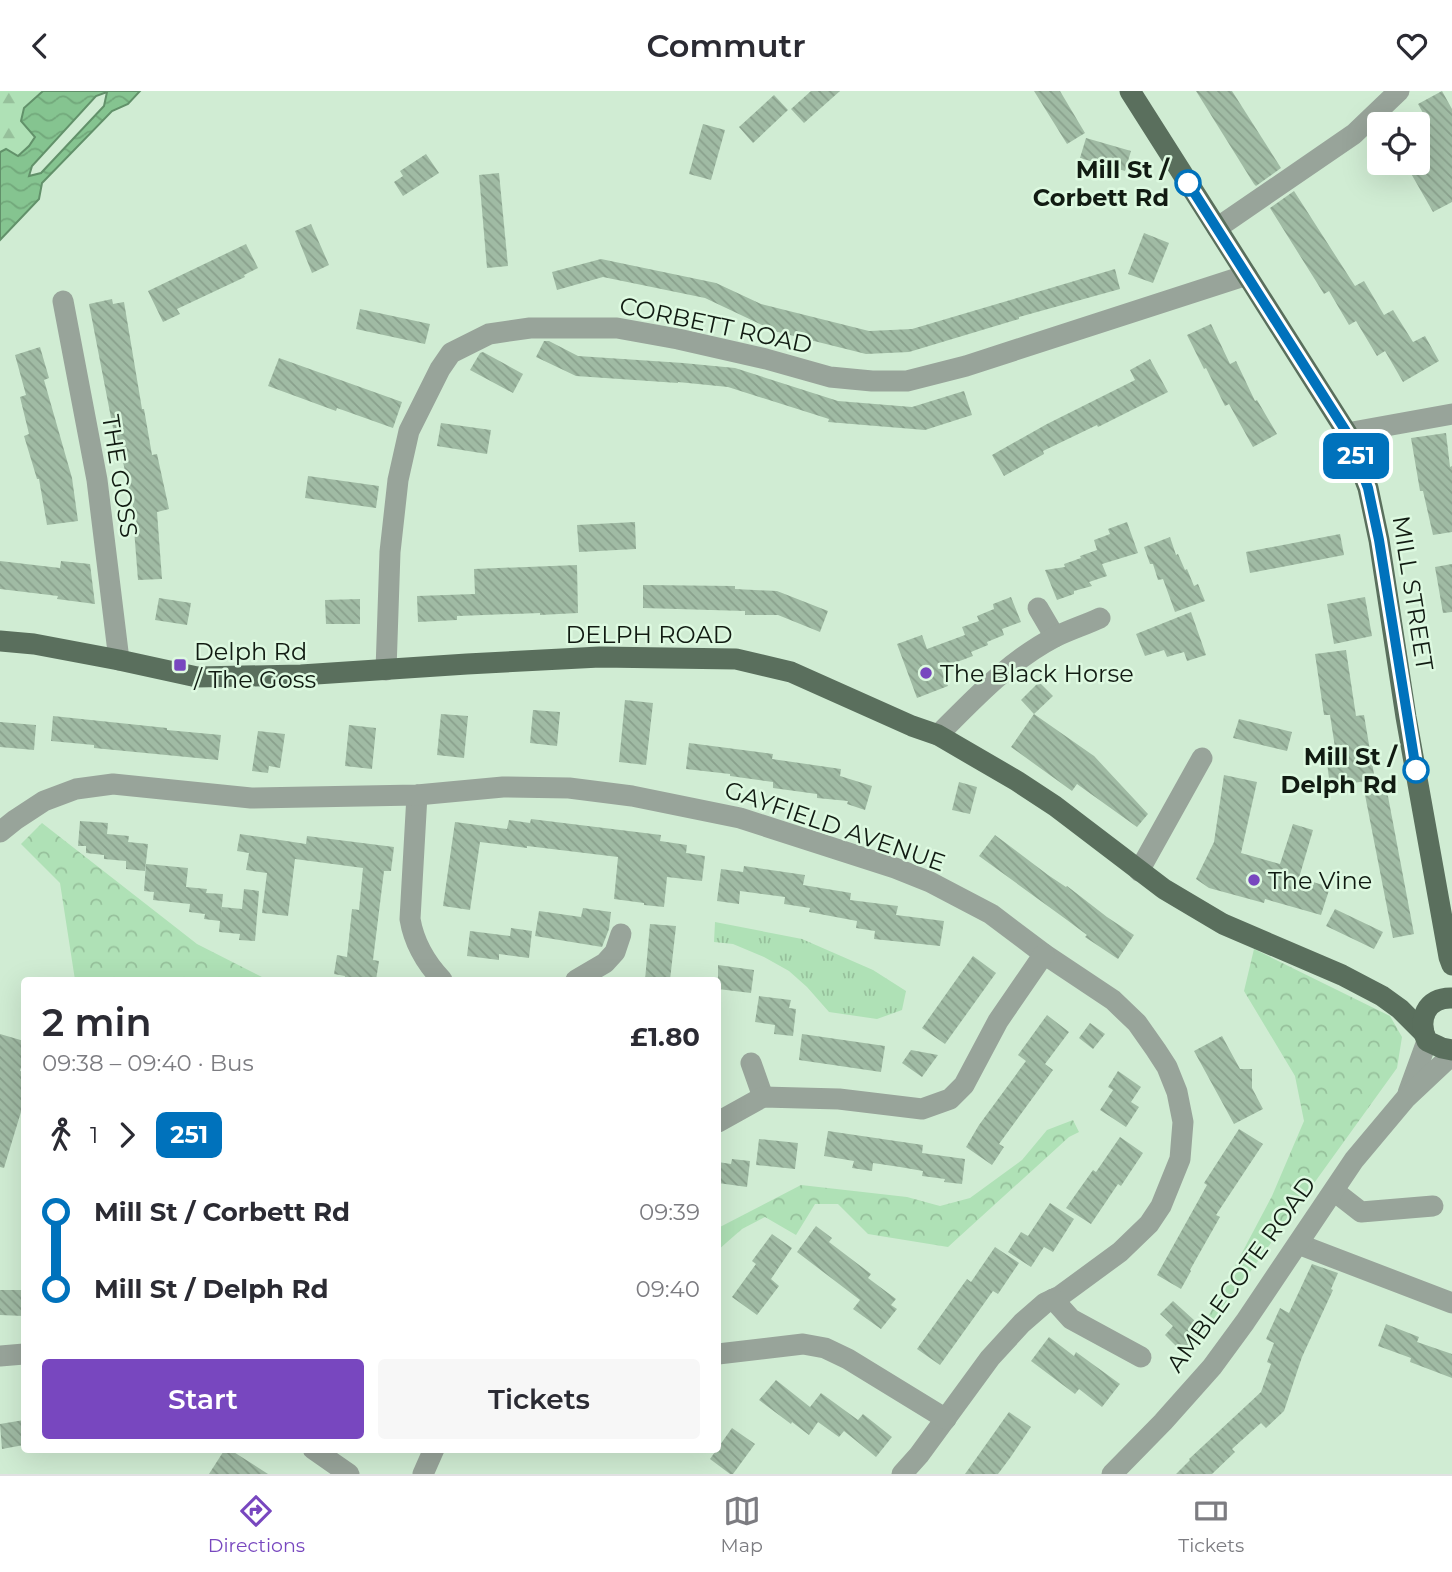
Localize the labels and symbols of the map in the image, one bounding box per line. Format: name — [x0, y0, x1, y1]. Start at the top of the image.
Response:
place label: Mill St / Corbett Rd — [1033, 155, 1171, 212]
marker: Mill St / Corbett Rd — [1175, 170, 1201, 196]
street label: CORBETT ROAD — [617, 290, 815, 360]
street label: THE GOSS — [96, 413, 144, 539]
line badge: 251 — [1316, 433, 1396, 479]
street label: MILL STREET — [1386, 514, 1440, 673]
street label: DELPH ROAD — [565, 620, 733, 649]
place label: Delph Rd / The Goss — [193, 637, 316, 694]
marker: Delph Rd / The Goss — [172, 657, 188, 673]
place label: The Black Horse — [940, 659, 1134, 688]
marker: The Black Horse — [918, 665, 934, 681]
place label: Mill St / Delph Rd — [1281, 742, 1399, 799]
marker: Mill St / Delph Rd — [1403, 757, 1429, 783]
street label: GAYFIELD AVENUE — [721, 775, 949, 877]
place label: The Vine — [1268, 866, 1372, 895]
marker: The Vine — [1246, 872, 1262, 888]
street label: AMBLECOTE ROAD — [1160, 1170, 1322, 1378]

